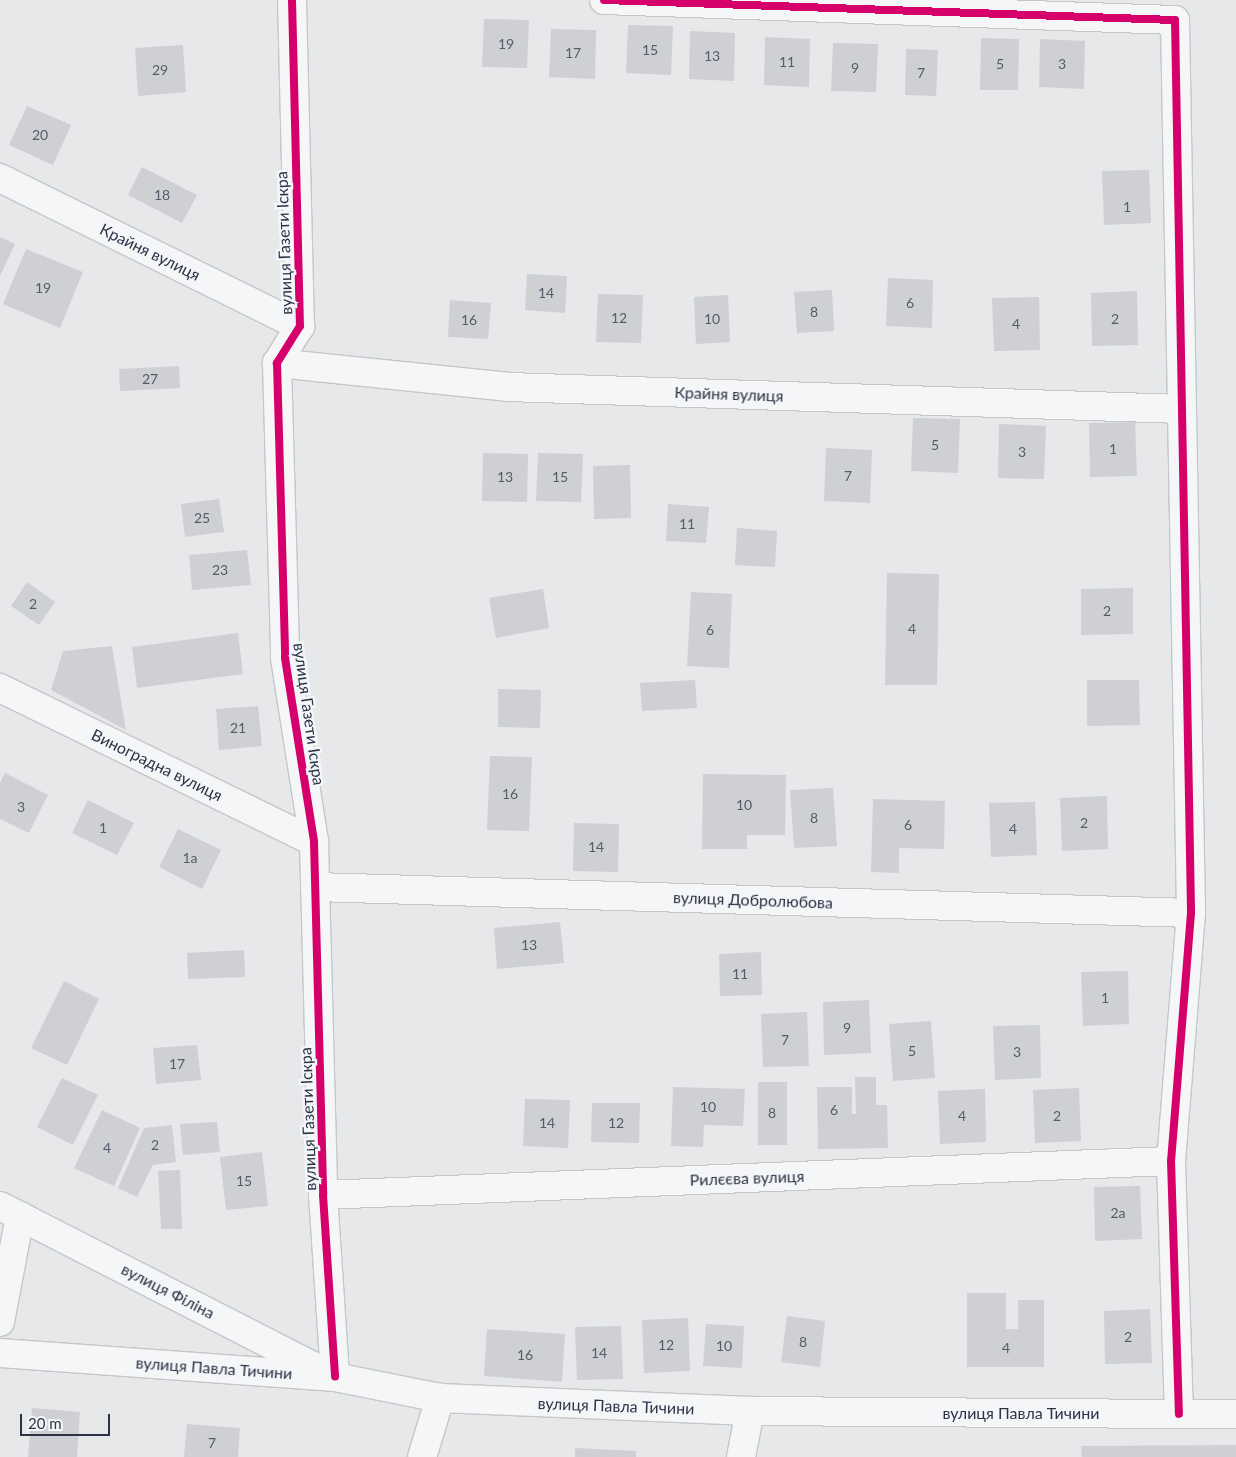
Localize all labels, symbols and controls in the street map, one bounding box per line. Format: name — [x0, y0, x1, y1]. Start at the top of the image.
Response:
house number: 19 — [498, 36, 514, 52]
house number: 15 — [642, 42, 658, 58]
house number: 17 — [565, 45, 581, 61]
house number: 13 — [704, 48, 720, 64]
house number: 11 — [779, 54, 795, 70]
house number: 5 — [996, 56, 1004, 72]
house number: 3 — [1058, 56, 1066, 72]
house number: 9 — [851, 60, 859, 76]
house number: 29 — [152, 62, 168, 78]
house number: 7 — [917, 65, 925, 81]
house number: 20 — [32, 127, 48, 143]
street label: вулиця Газети Іскра — [272, 171, 296, 315]
house number: 18 — [154, 187, 170, 203]
house number: 1 — [1123, 199, 1131, 215]
street label: Крайня вулиця — [97, 219, 203, 285]
house number: 19 — [35, 280, 51, 296]
house number: 14 — [538, 285, 554, 301]
house number: 6 — [906, 295, 914, 311]
house number: 8 — [810, 304, 818, 320]
house number: 12 — [611, 310, 627, 326]
house number: 10 — [704, 311, 720, 327]
house number: 2 — [1111, 311, 1119, 327]
house number: 16 — [461, 312, 477, 328]
house number: 4 — [1012, 316, 1020, 332]
house number: 27 — [142, 371, 158, 387]
street label: Крайня вулиця — [674, 383, 784, 405]
house number: 5 — [931, 437, 939, 453]
house number: 1 — [1109, 441, 1117, 457]
house number: 3 — [1018, 444, 1026, 460]
house number: 7 — [844, 468, 852, 484]
house number: 13 — [497, 469, 513, 485]
house number: 15 — [552, 469, 568, 485]
house number: 25 — [194, 510, 210, 526]
house number: 11 — [679, 516, 695, 532]
house number: 23 — [212, 562, 228, 578]
house number: 2 — [29, 596, 37, 612]
house number: 2 — [1103, 603, 1111, 619]
house number: 4 — [908, 621, 916, 637]
house number: 6 — [706, 622, 714, 638]
street label: вулиця Газети Іскра — [289, 642, 329, 786]
house number: 21 — [230, 720, 246, 736]
street label: Виноградна вулиця — [88, 725, 226, 805]
house number: 16 — [502, 786, 518, 802]
house number: 10 — [736, 797, 752, 813]
house number: 3 — [17, 799, 25, 815]
house number: 8 — [810, 810, 818, 826]
house number: 2 — [1080, 815, 1088, 831]
house number: 6 — [904, 817, 912, 833]
house number: 1 — [99, 820, 107, 836]
house number: 4 — [1009, 821, 1017, 837]
house number: 14 — [588, 839, 604, 855]
house number: 1а — [182, 850, 198, 866]
street label: вулиця Добролюбова — [673, 888, 833, 912]
house number: 13 — [521, 937, 537, 953]
house number: 11 — [732, 966, 748, 982]
house number: 1 — [1101, 990, 1109, 1006]
house number: 9 — [843, 1020, 851, 1036]
house number: 7 — [781, 1032, 789, 1048]
house number: 5 — [908, 1043, 916, 1059]
house number: 3 — [1013, 1044, 1021, 1060]
street label: вулиця Газети Іскра — [296, 1047, 320, 1191]
house number: 17 — [169, 1056, 185, 1072]
house number: 10 — [700, 1099, 716, 1115]
house number: 6 — [830, 1102, 838, 1118]
house number: 8 — [768, 1105, 776, 1121]
house number: 4 — [958, 1108, 966, 1124]
house number: 2 — [1053, 1108, 1061, 1124]
house number: 14 — [539, 1115, 555, 1131]
house number: 12 — [608, 1115, 624, 1131]
house number: 2 — [151, 1137, 159, 1153]
house number: 4 — [103, 1140, 111, 1156]
street label: Рилєєва вулиця — [689, 1166, 805, 1190]
house number: 15 — [236, 1173, 252, 1189]
house number: 2а — [1110, 1205, 1126, 1221]
street label: вулиця Філіна — [118, 1259, 218, 1323]
house number: 2 — [1124, 1329, 1132, 1345]
house number: 8 — [799, 1334, 807, 1350]
house number: 12 — [658, 1337, 674, 1353]
house number: 10 — [716, 1338, 732, 1354]
house number: 4 — [1002, 1340, 1010, 1356]
house number: 14 — [591, 1345, 607, 1361]
house number: 16 — [517, 1347, 533, 1363]
street label: вулиця Павла Тичини — [135, 1353, 293, 1383]
street label: вулиця Павла Тичини — [537, 1394, 695, 1418]
street label: вулиця Павла Тичини — [943, 1403, 1099, 1423]
scale bar — [22, 1404, 112, 1436]
text: 20 m — [28, 1414, 62, 1432]
house number: 7 — [208, 1435, 216, 1451]

